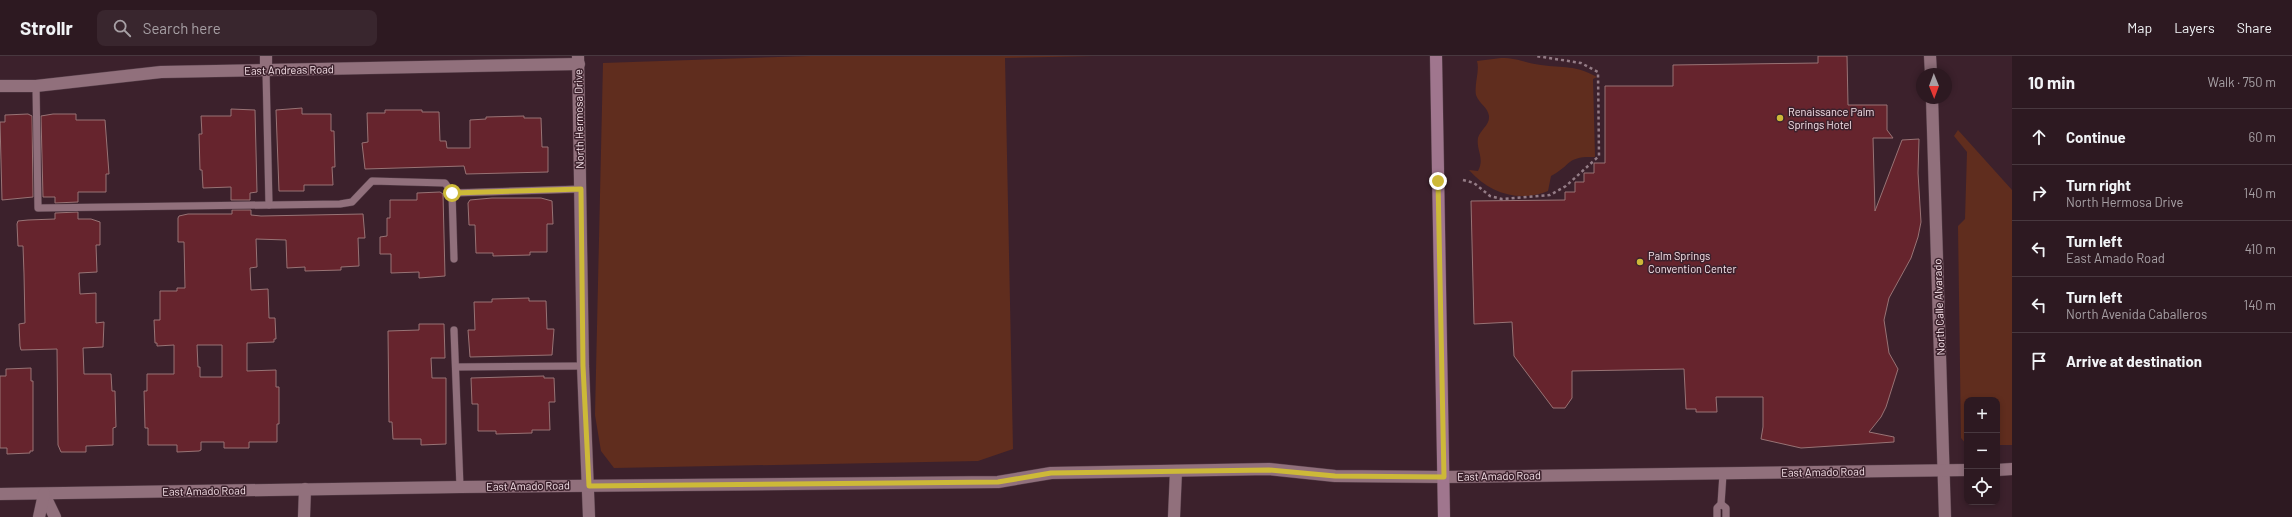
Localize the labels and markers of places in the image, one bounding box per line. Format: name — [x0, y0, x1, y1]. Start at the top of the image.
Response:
place label: Renaissance Palm Springs Hotel — [1788, 105, 1874, 131]
marker: Renaissance Palm Springs Hotel — [1775, 113, 1785, 123]
place label: Palm Springs Convention Center — [1648, 249, 1736, 275]
marker: Palm Springs Convention Center — [1635, 257, 1645, 267]

